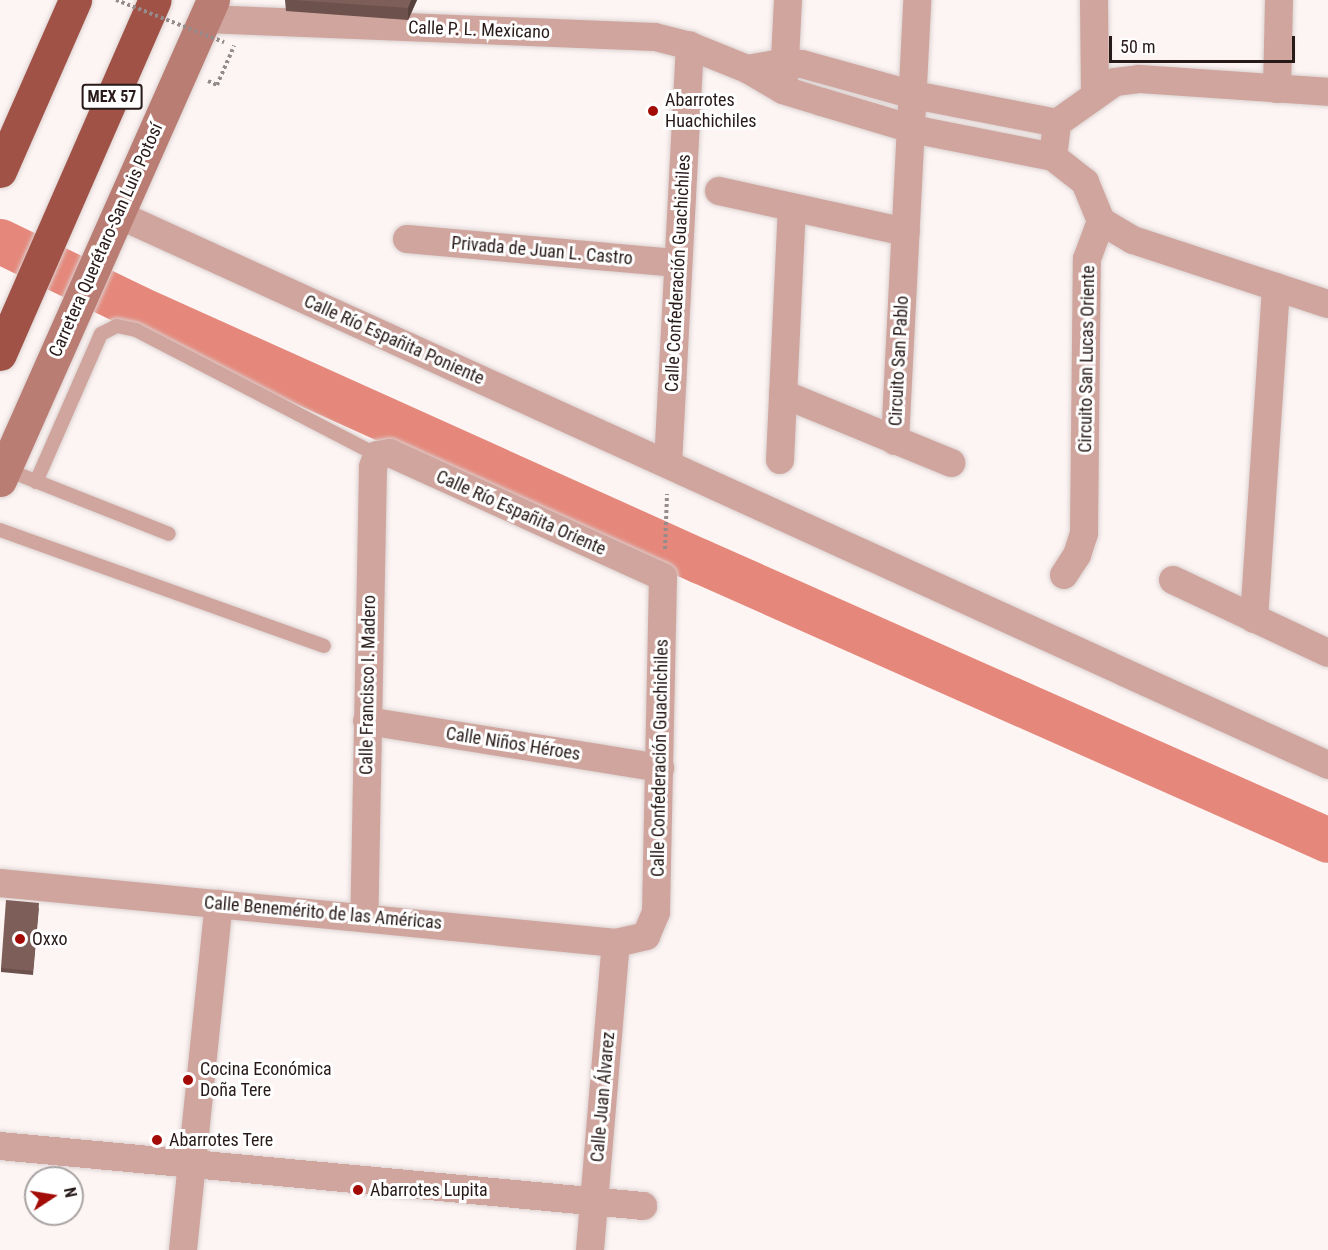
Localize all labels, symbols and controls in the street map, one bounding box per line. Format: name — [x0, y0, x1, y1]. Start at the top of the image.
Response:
street label: Calle P. L. Mexicano — [408, 17, 550, 43]
scale bar — [1112, 24, 1298, 62]
text: 50 m — [1120, 36, 1155, 57]
road number: MEX 57 — [80, 84, 144, 110]
place label: Abarrotes Huachichiles — [665, 90, 757, 132]
marker: Abarrotes Huachichiles — [646, 104, 660, 118]
street label: Carretera Querétaro-San Luis Potosí — [45, 120, 167, 360]
street label: Calle Confederación Guachichiles — [661, 154, 695, 392]
street label: Privada de Juan L. Castro — [450, 232, 634, 270]
street label: Circuito San Lucas Oriente — [1075, 265, 1099, 453]
street label: Calle Río Españita Poniente — [301, 291, 487, 389]
street label: Circuito San Pablo — [885, 295, 913, 427]
street label: Calle Río Españita Oriente — [433, 466, 609, 560]
street label: Calle Francisco I. Madero — [356, 595, 380, 775]
street label: Calle Confederación Guachichiles — [647, 639, 673, 877]
street label: Calle Niños Héroes — [444, 723, 582, 765]
street label: Calle Benemérito de las Américas — [203, 892, 443, 934]
place label: Oxxo — [32, 928, 67, 950]
marker: Oxxo — [13, 932, 27, 946]
street label: Calle Juan Álvarez — [587, 1031, 619, 1163]
place label: Cocina Económica Doña Tere — [200, 1059, 332, 1102]
marker: Cocina Económica Doña Tere — [181, 1073, 195, 1087]
place label: Abarrotes Tere — [169, 1129, 274, 1151]
marker: Abarrotes Tere — [150, 1133, 164, 1147]
north arrow — [24, 1166, 84, 1226]
place label: Abarrotes Lupita — [370, 1179, 488, 1201]
marker: Abarrotes Lupita — [351, 1183, 365, 1197]
text: N — [60, 1186, 80, 1199]

